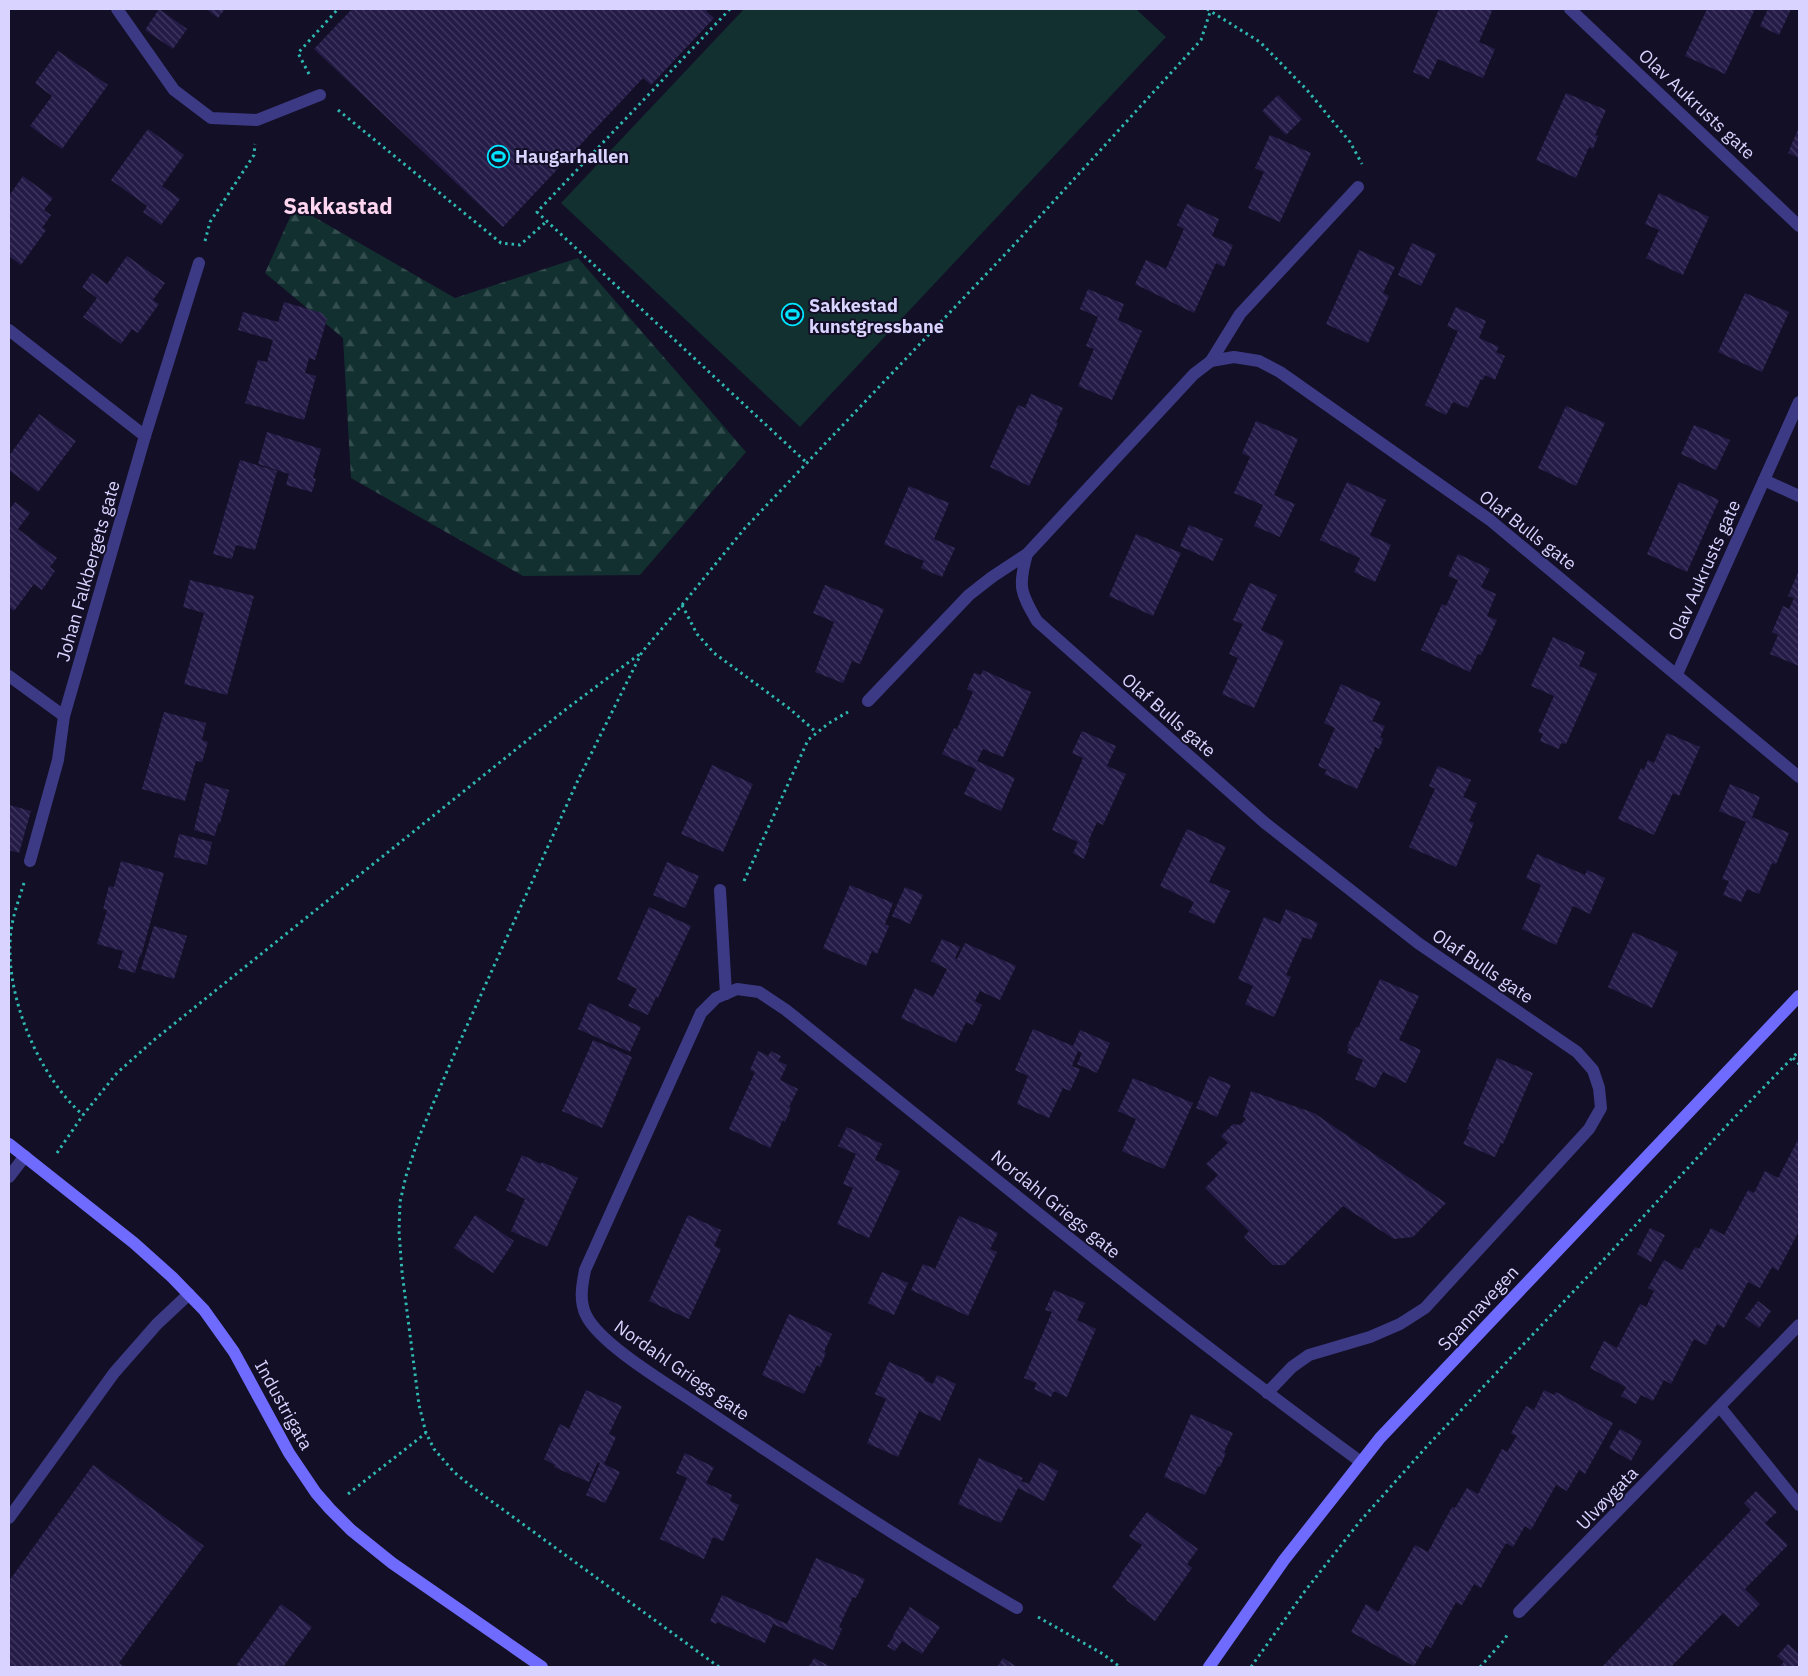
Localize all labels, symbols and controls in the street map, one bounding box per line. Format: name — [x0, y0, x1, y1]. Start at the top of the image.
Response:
street label: Olav Aukrusts gate — [1634, 44, 1760, 164]
sports icon: Haugarhallen — [487, 144, 511, 168]
place label: Haugarhallen — [515, 145, 629, 168]
district label: Sakkastad — [283, 191, 393, 220]
place label: Sakkestad kunstgressbane — [809, 294, 944, 338]
sports icon: Sakkestad kunstgressbane — [781, 303, 805, 327]
street label: Johan Falkbergets gate — [51, 478, 125, 664]
street label: Olaf Bulls gate — [1475, 485, 1581, 575]
street label: Olav Aukrusts gate — [1663, 496, 1745, 644]
street label: Olaf Bulls gate — [1117, 668, 1221, 762]
street label: Olaf Bulls gate — [1428, 924, 1538, 1008]
street label: Nordahl Griegs gate — [987, 1145, 1125, 1263]
street label: Spannavegen — [1433, 1260, 1523, 1356]
street label: Nordahl Griegs gate — [610, 1315, 754, 1425]
street label: Industrigata — [250, 1356, 318, 1454]
street label: Ulvøygata — [1571, 1461, 1643, 1534]

